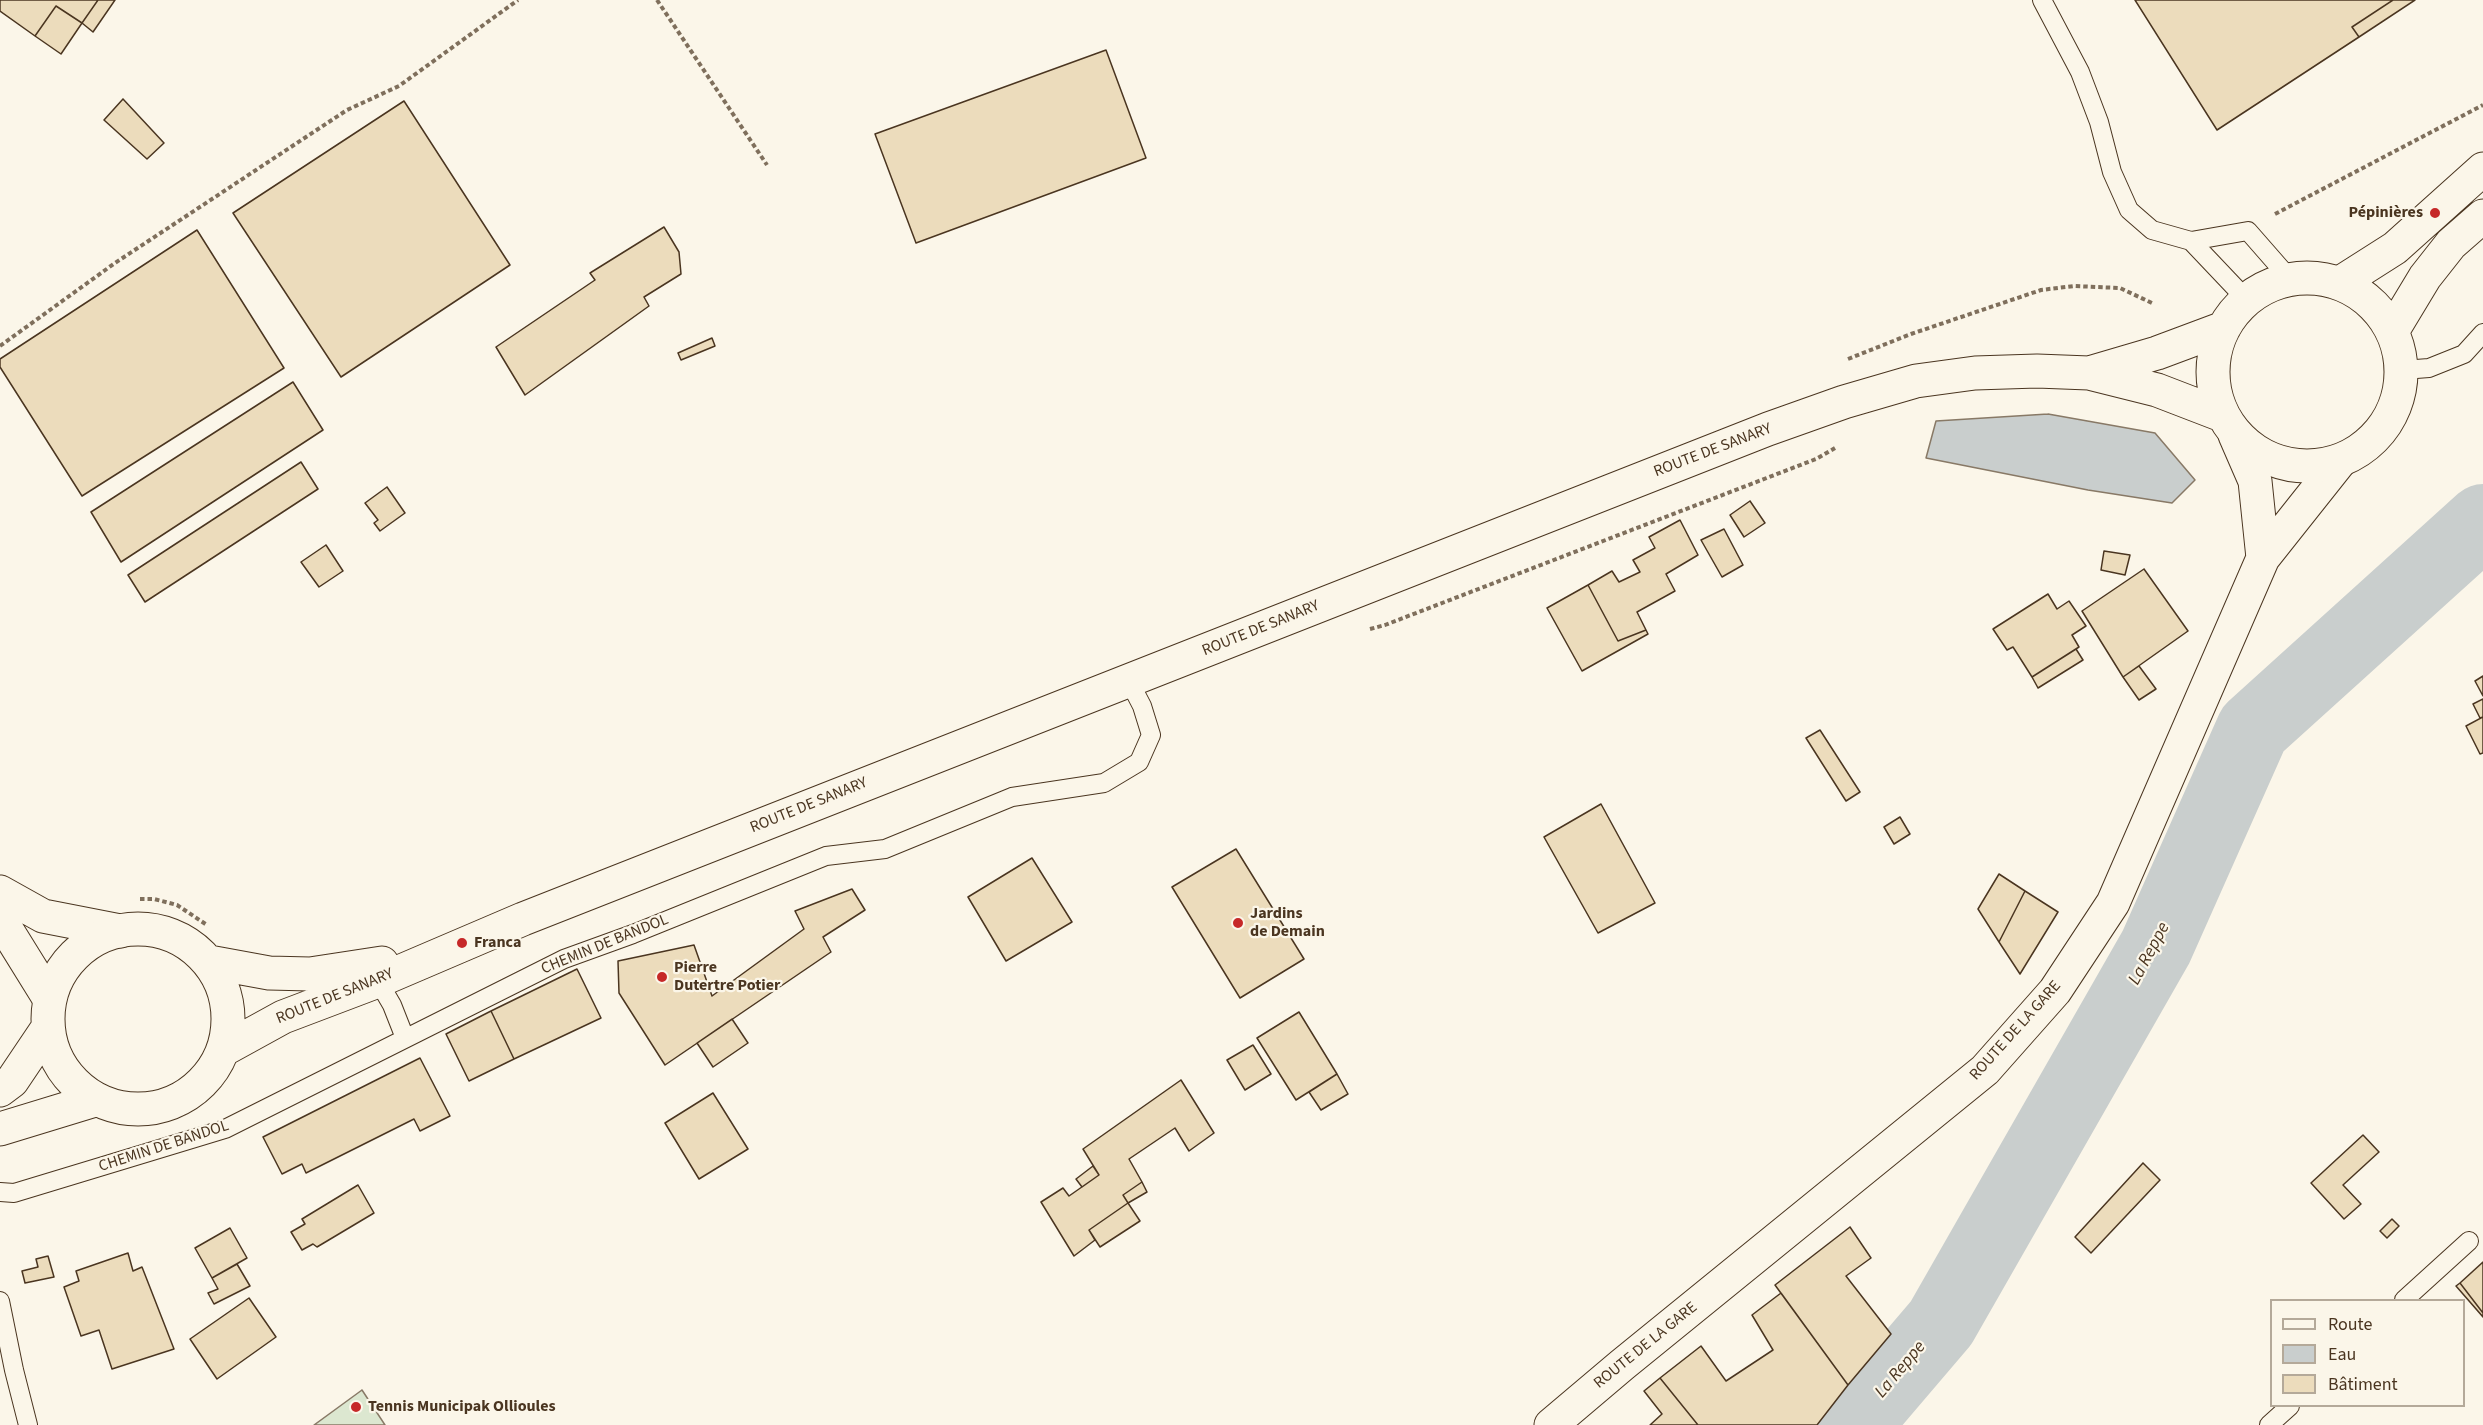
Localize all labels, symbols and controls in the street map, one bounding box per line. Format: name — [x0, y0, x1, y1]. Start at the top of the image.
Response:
place label: Pépinières — [2348, 203, 2423, 223]
marker: Pépinières — [2428, 206, 2442, 220]
street label: ROUTE DE SANARY — [1651, 420, 1775, 482]
street label: ROUTE DE SANARY — [1200, 597, 1322, 661]
street label: ROUTE DE SANARY — [748, 774, 870, 838]
place label: Jardins de Demain — [1250, 904, 1325, 942]
street label: CHEMIN DE BANDOL — [539, 911, 671, 979]
marker: Jardins de Demain — [1231, 916, 1245, 930]
water label: La Reppe — [2125, 919, 2175, 989]
place label: Franca — [474, 933, 521, 953]
marker: Franca — [455, 936, 469, 950]
place label: Pierre Dutertre Potier — [674, 958, 780, 996]
street label: ROUTE DE SANARY — [274, 965, 396, 1029]
marker: Pierre Dutertre Potier — [655, 970, 669, 984]
street label: ROUTE DE LA GARE — [1966, 977, 2066, 1085]
street label: CHEMIN DE BANDOL — [97, 1117, 231, 1177]
street label: ROUTE DE LA GARE — [1590, 1298, 1702, 1394]
legend — [2270, 1299, 2465, 1407]
text: Route — [2328, 1312, 2372, 1337]
water label: La Reppe — [1871, 1337, 1931, 1403]
text: Eau — [2328, 1342, 2356, 1367]
text: Bâtiment — [2328, 1372, 2398, 1397]
place label: Tennis Municipak Ollioules — [368, 1397, 556, 1417]
marker: Tennis Municipak Ollioules — [349, 1400, 363, 1414]

